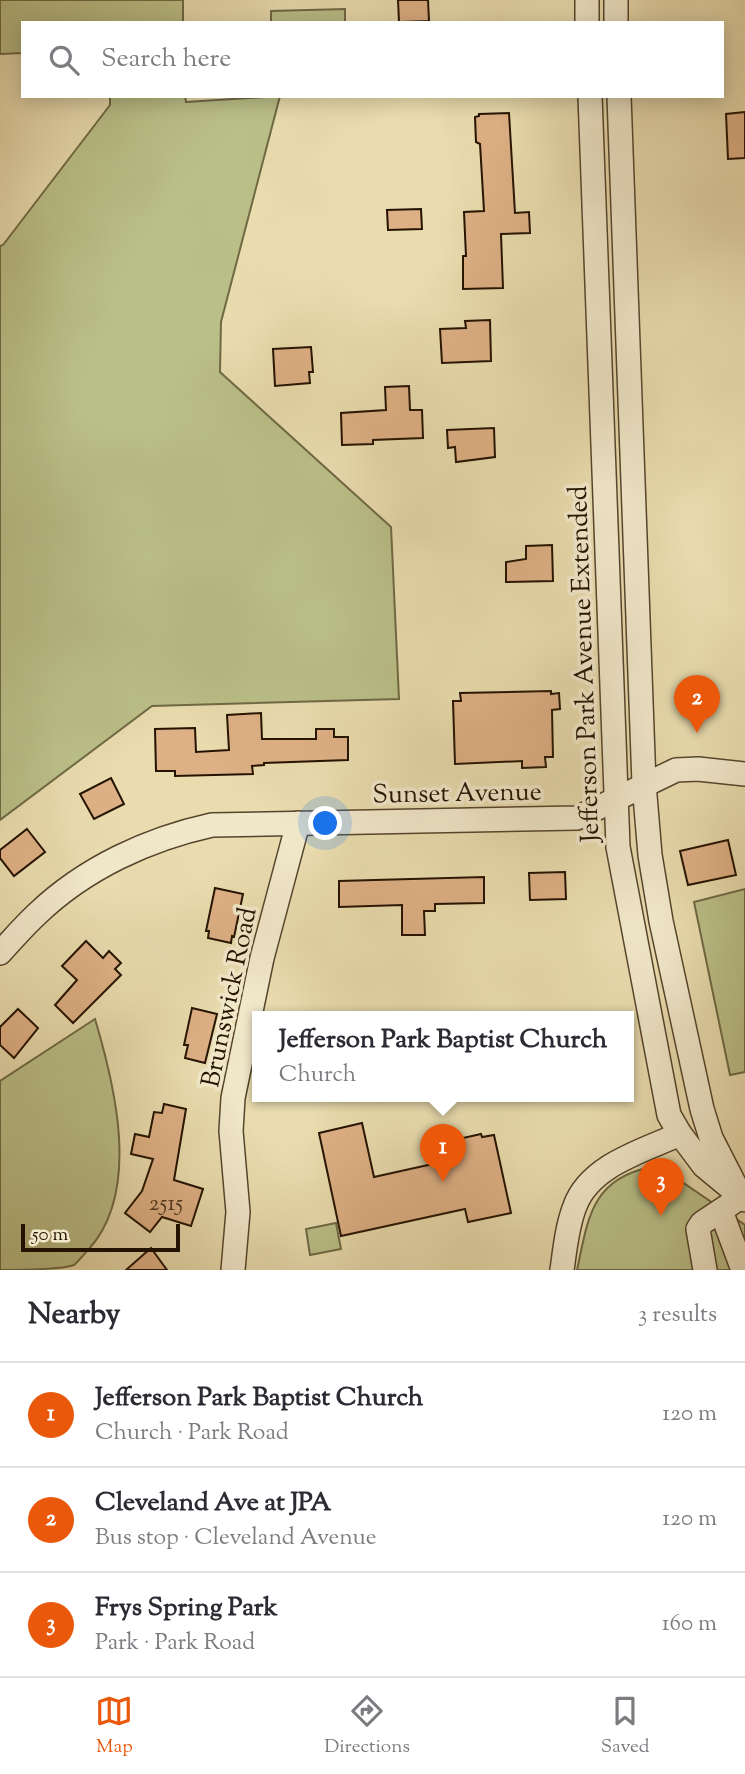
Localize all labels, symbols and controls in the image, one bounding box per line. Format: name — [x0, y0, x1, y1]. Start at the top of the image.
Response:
search box — [21, 21, 724, 98]
icon: search — [45, 41, 83, 79]
text: Search here — [101, 41, 231, 78]
street label: Jefferson Park Avenue Extended — [561, 485, 610, 845]
pin: 2 — [674, 675, 720, 733]
street label: Sunset Avenue — [372, 775, 542, 814]
your location — [308, 806, 342, 840]
street label: Brunswick Road — [193, 904, 268, 1091]
popup — [252, 1011, 634, 1102]
text: Jefferson Park Baptist Church — [279, 1022, 607, 1059]
text: Church — [279, 1059, 356, 1092]
pin: 1 — [420, 1124, 466, 1182]
pin: 3 — [638, 1158, 684, 1216]
house number: 2515 — [149, 1188, 183, 1221]
scale bar — [21, 1221, 180, 1253]
text: 50 m — [32, 1222, 68, 1249]
text: Nearby — [28, 1294, 120, 1337]
text: 3 results — [638, 1299, 717, 1332]
text: Jefferson Park Baptist Church — [95, 1380, 423, 1417]
text: 1 — [47, 1398, 55, 1431]
text: 120 m — [662, 1398, 717, 1431]
text: Church · Park Road — [95, 1417, 289, 1450]
text: Cleveland Ave at JPA — [95, 1485, 331, 1522]
text: 2 — [46, 1503, 56, 1536]
text: 120 m — [662, 1503, 717, 1536]
text: Bus stop · Cleveland Avenue — [95, 1522, 377, 1555]
text: Frys Spring Park — [95, 1590, 278, 1627]
text: 3 — [46, 1608, 56, 1641]
text: 160 m — [662, 1608, 717, 1641]
text: Park · Park Road — [95, 1627, 255, 1660]
tab: Map — [95, 1692, 133, 1761]
tab: Directions — [324, 1692, 410, 1761]
tab: Saved — [601, 1692, 650, 1761]

